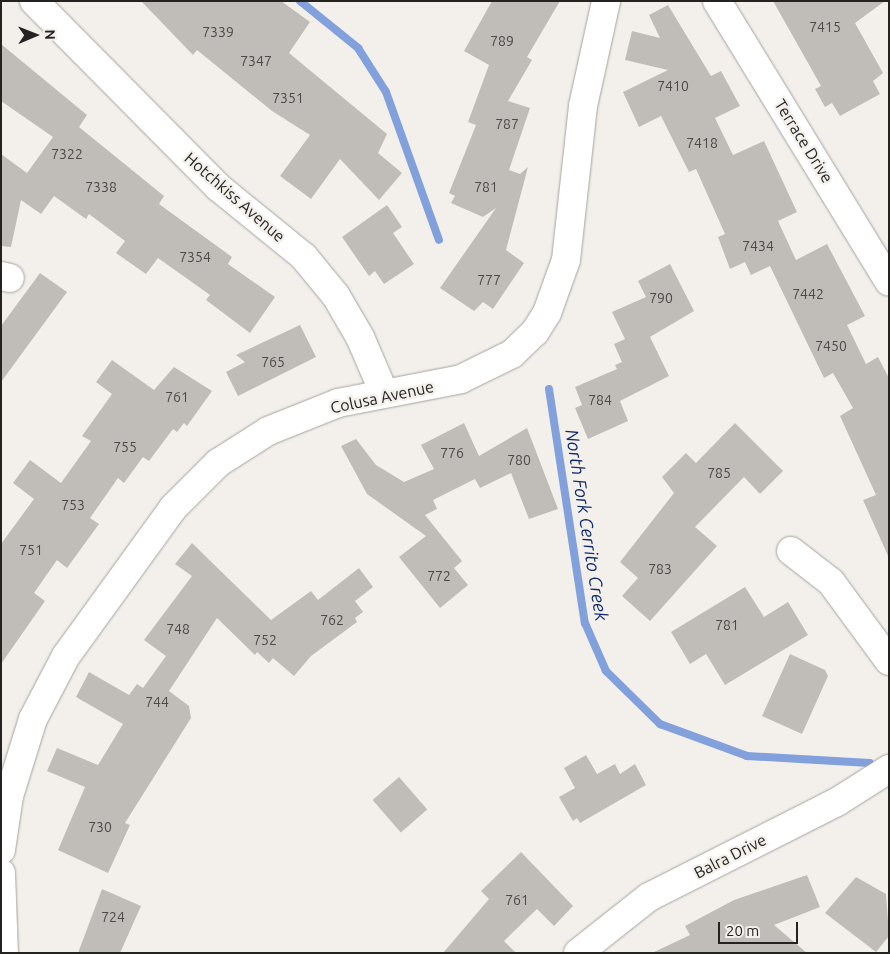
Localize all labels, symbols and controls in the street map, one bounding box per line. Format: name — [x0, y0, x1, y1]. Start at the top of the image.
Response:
north arrow — [10, 10, 60, 60]
house number: 7415 — [809, 19, 841, 35]
house number: 7339 — [202, 24, 234, 40]
text: N — [42, 29, 58, 40]
house number: 789 — [490, 33, 514, 49]
house number: 7347 — [240, 53, 272, 69]
house number: 7410 — [657, 78, 689, 94]
house number: 7351 — [272, 90, 304, 106]
street label: Terrace Drive — [771, 96, 837, 186]
house number: 787 — [495, 116, 519, 132]
house number: 7418 — [686, 135, 718, 151]
house number: 7322 — [51, 146, 83, 162]
street label: Hotchkiss Avenue — [181, 148, 289, 246]
house number: 7338 — [85, 179, 117, 195]
house number: 781 — [474, 179, 498, 195]
house number: 7434 — [742, 238, 774, 254]
house number: 7354 — [179, 249, 211, 265]
house number: 777 — [477, 272, 501, 288]
house number: 7442 — [792, 286, 824, 302]
house number: 790 — [649, 290, 673, 306]
house number: 7450 — [815, 338, 847, 354]
house number: 765 — [261, 354, 285, 370]
street label: Colusa Avenue — [329, 377, 435, 417]
house number: 761 — [165, 389, 189, 405]
house number: 784 — [588, 392, 612, 408]
water label: North Fork Cerrito Creek — [561, 428, 613, 622]
house number: 755 — [113, 439, 137, 455]
house number: 776 — [440, 445, 464, 461]
house number: 780 — [507, 452, 531, 468]
house number: 785 — [707, 465, 731, 481]
house number: 753 — [61, 497, 85, 513]
house number: 751 — [19, 542, 43, 558]
house number: 783 — [648, 561, 672, 577]
house number: 772 — [427, 568, 451, 584]
house number: 762 — [320, 612, 344, 628]
house number: 781 — [715, 617, 739, 633]
house number: 748 — [166, 621, 190, 637]
house number: 752 — [253, 632, 277, 648]
house number: 744 — [145, 694, 169, 710]
house number: 730 — [88, 819, 112, 835]
street label: Balra Drive — [691, 830, 769, 882]
house number: 761 — [505, 892, 529, 908]
house number: 724 — [101, 909, 125, 925]
scale bar — [720, 912, 800, 944]
text: 20 m — [726, 922, 759, 939]

